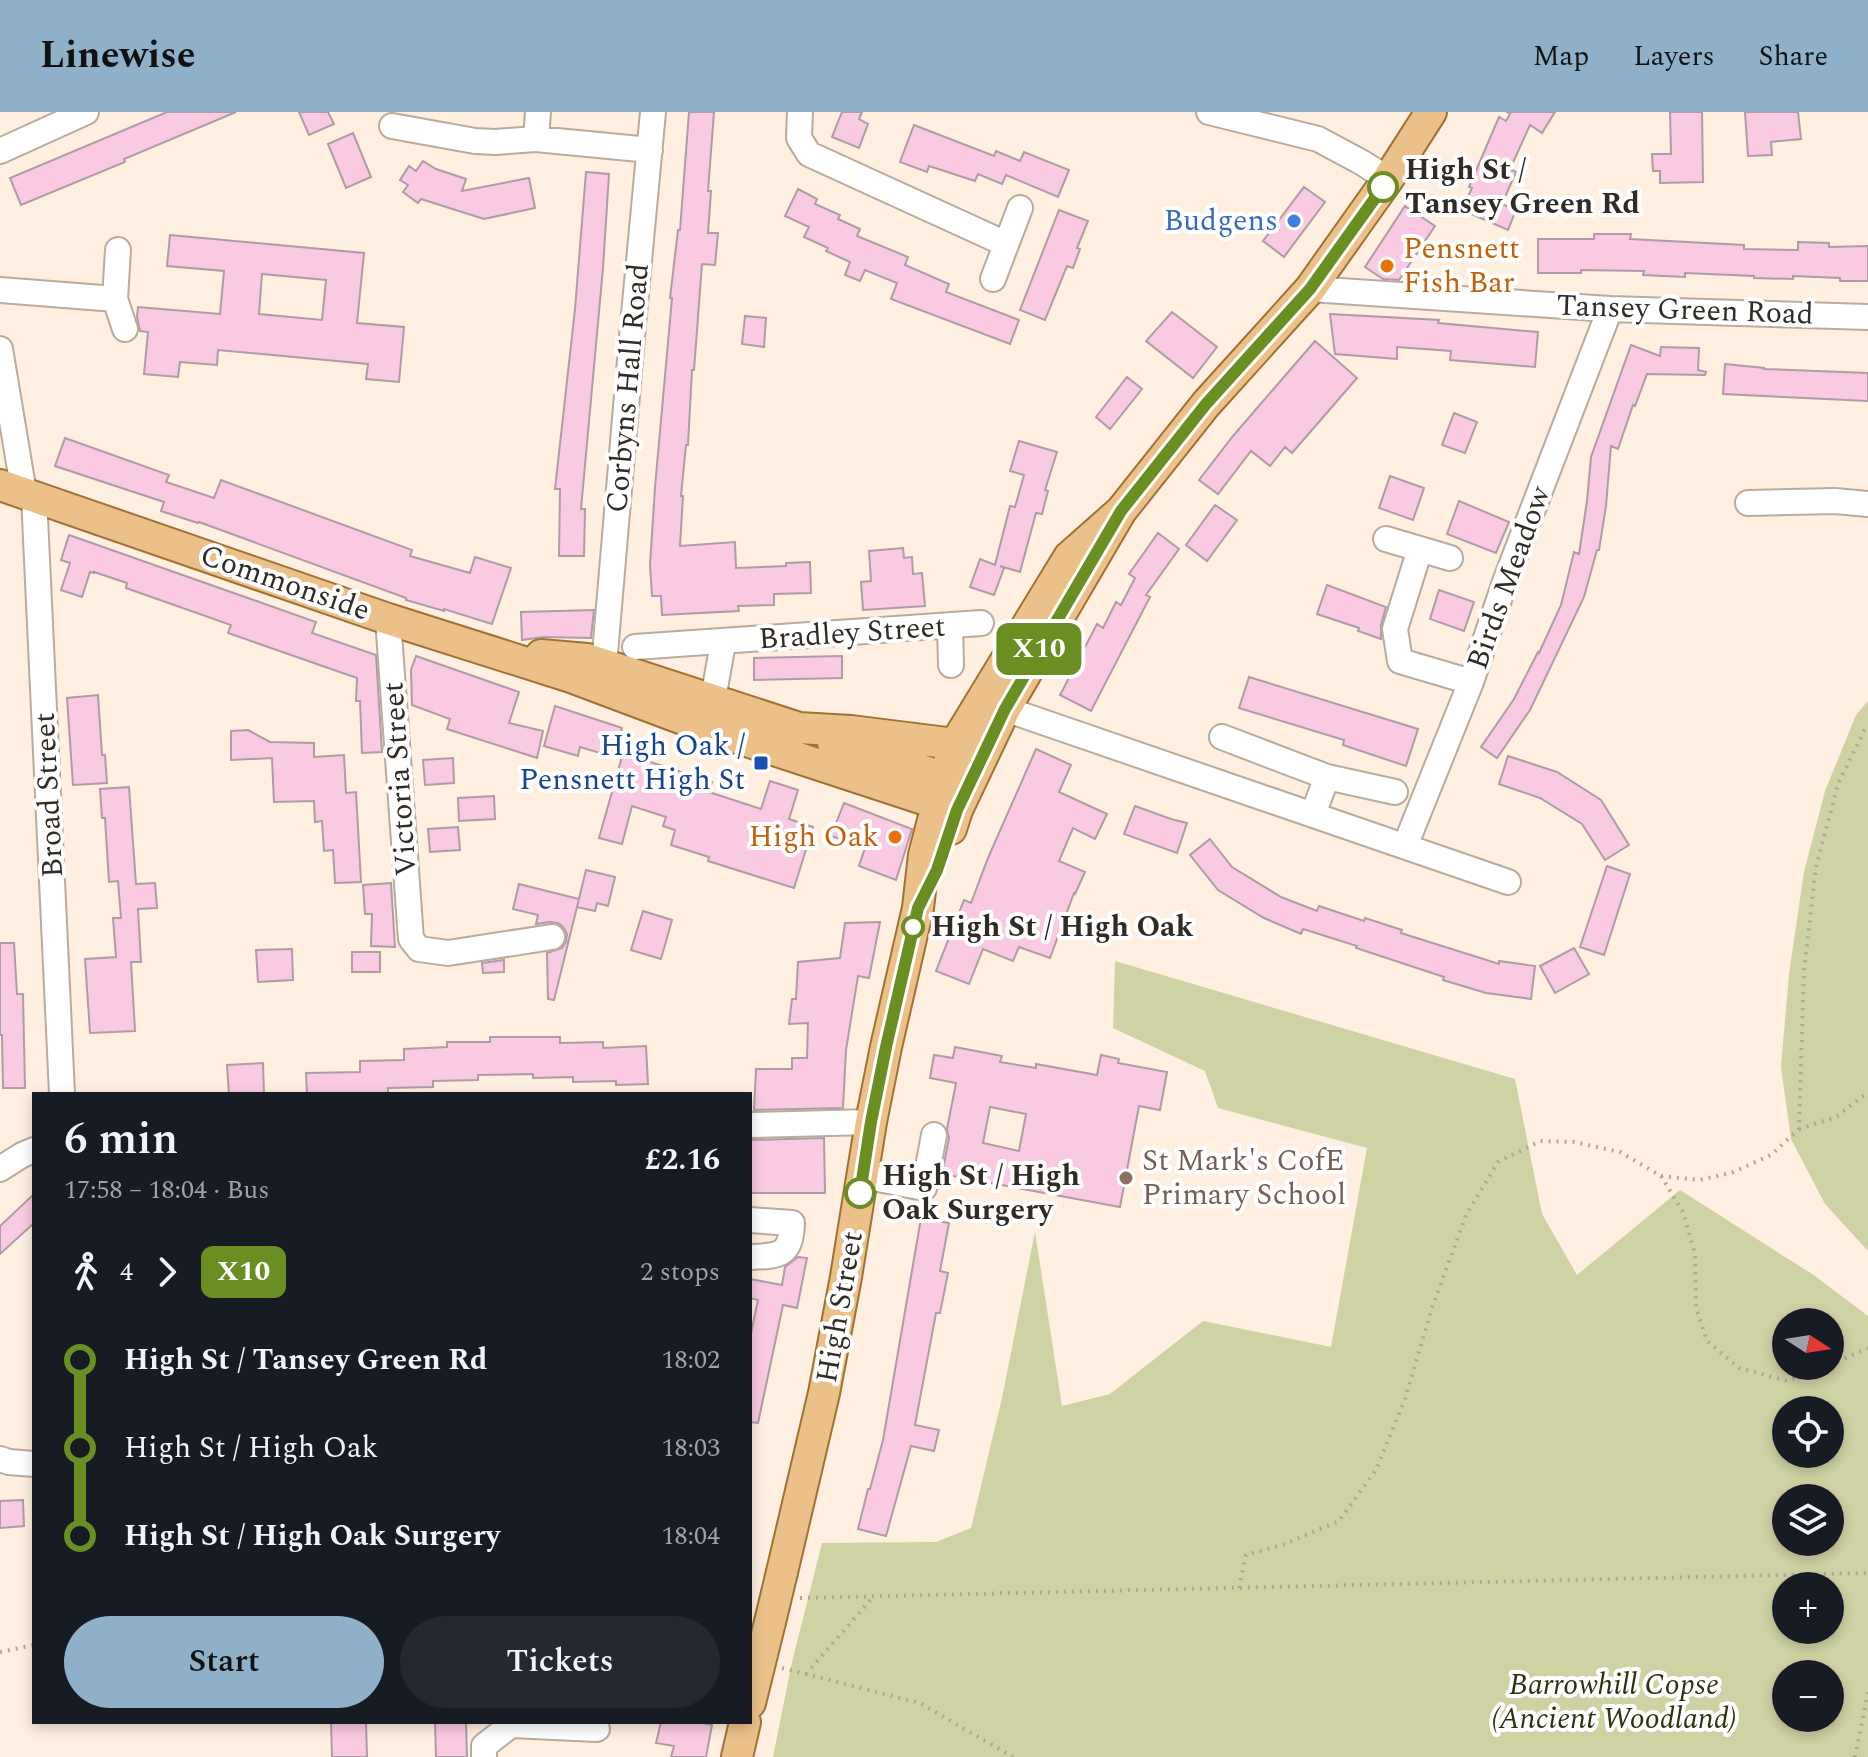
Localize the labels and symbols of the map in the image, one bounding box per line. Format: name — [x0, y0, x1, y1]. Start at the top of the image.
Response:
place label: High St / Tansey Green Rd — [1405, 147, 1640, 227]
marker: High St / Tansey Green Rd — [1368, 172, 1398, 202]
place label: Budgens — [1164, 198, 1278, 244]
marker: Budgens — [1285, 212, 1303, 230]
place label: Pensnett Fish Bar — [1403, 226, 1520, 306]
marker: Pensnett Fish Bar — [1378, 257, 1396, 275]
street label: Corbyns Hall Road — [594, 261, 662, 515]
street label: Tansey Green Road — [1556, 283, 1814, 337]
street label: Birds Meadow — [1455, 479, 1564, 676]
street label: Commonside — [194, 532, 376, 634]
street label: Bradley Street — [757, 604, 947, 662]
line badge: X10 — [993, 623, 1085, 675]
street label: Victoria Street — [370, 680, 430, 878]
street label: Broad Street — [22, 711, 76, 879]
place label: High Oak / Pensnett High St — [519, 723, 745, 803]
marker: High Oak / Pensnett High St — [752, 754, 770, 772]
place label: High Oak — [749, 814, 879, 860]
marker: High Oak — [886, 828, 904, 846]
place label: High St / High Oak — [931, 904, 1194, 950]
marker: High St / High Oak — [902, 916, 924, 938]
place label: St Mark's CofE Primary School — [1142, 1138, 1346, 1218]
place label: High St / High Oak Surgery — [882, 1153, 1080, 1233]
marker: St Mark's CofE Primary School — [1117, 1169, 1135, 1187]
marker: High St / High Oak Surgery — [845, 1178, 875, 1208]
street label: High Street — [804, 1227, 876, 1387]
north arrow — [1772, 1308, 1844, 1380]
park label: Barrowhill Copse (Ancient Woodland) — [1492, 1662, 1736, 1742]

